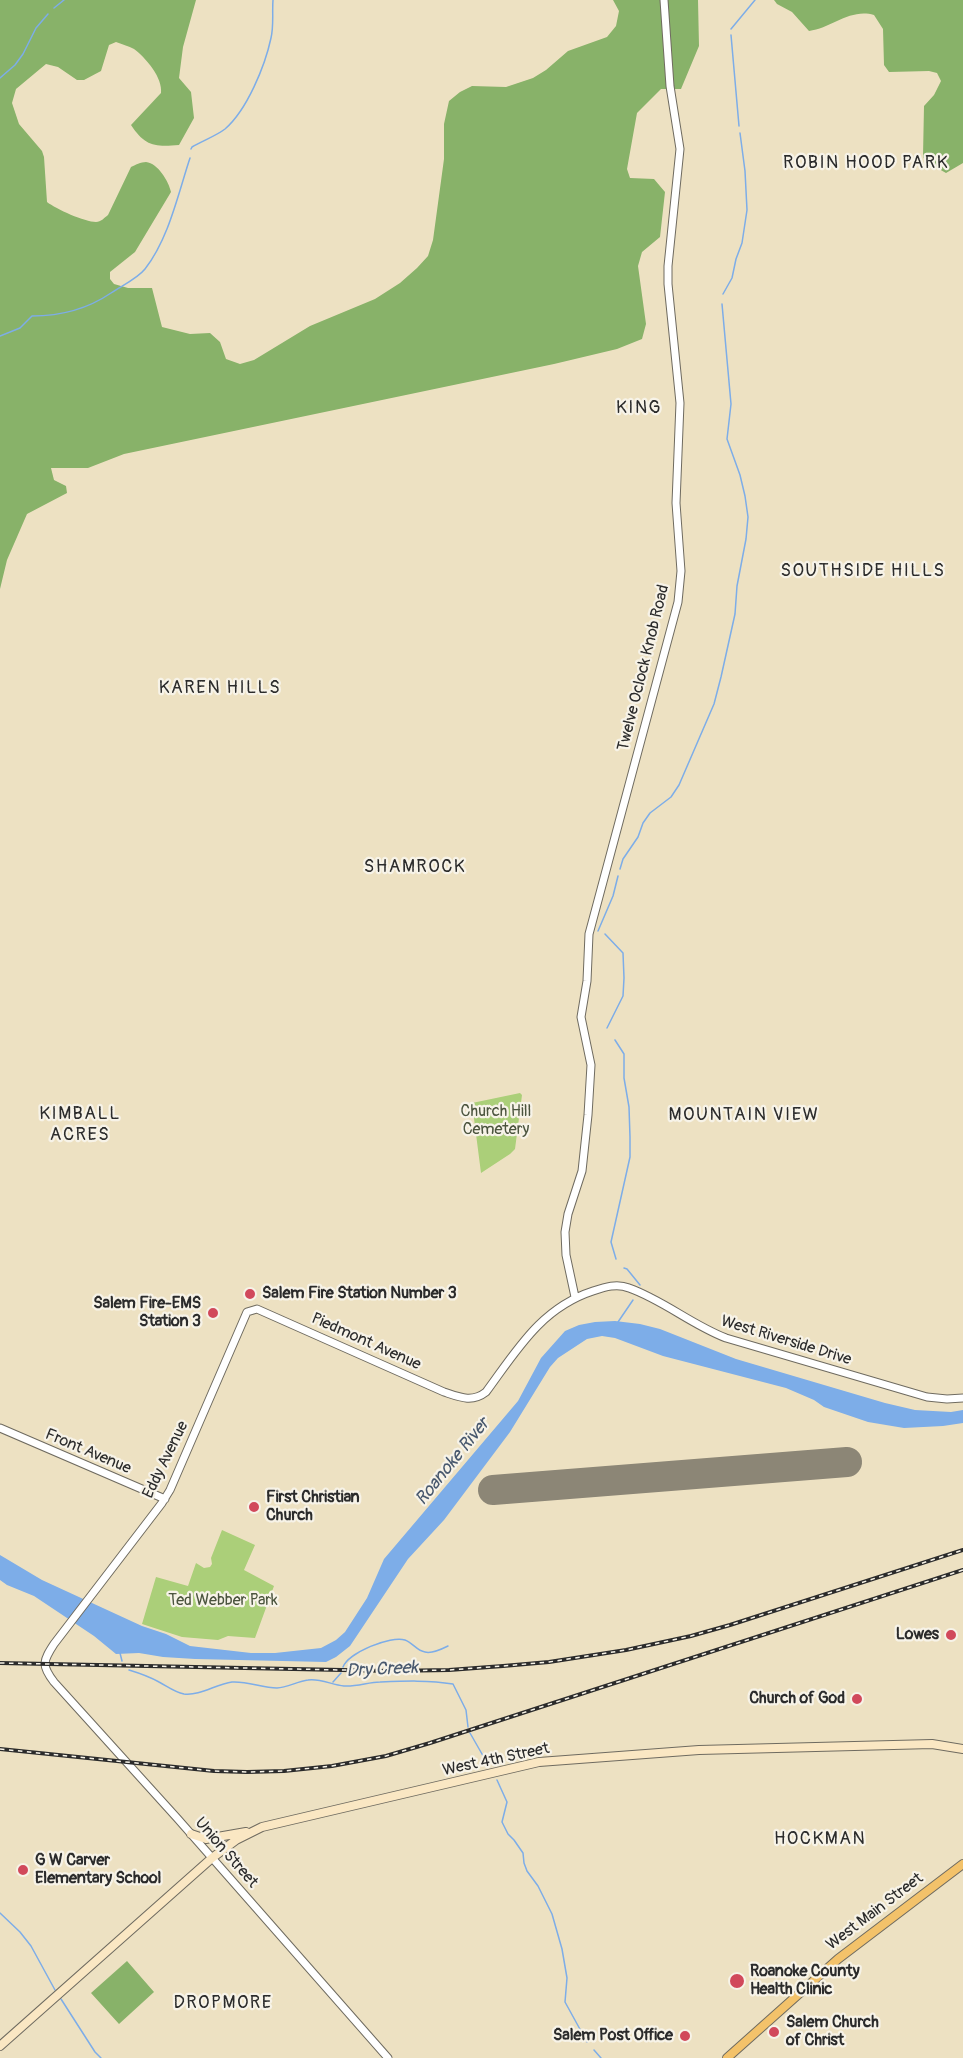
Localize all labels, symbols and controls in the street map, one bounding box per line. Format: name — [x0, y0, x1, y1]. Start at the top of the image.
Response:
district label: ROBIN HOOD PARK — [783, 152, 949, 174]
district label: KING — [616, 397, 662, 419]
district label: SOUTHSIDE HILLS — [780, 560, 946, 582]
street label: Twelve Oclock Knob Road — [614, 583, 674, 753]
district label: KAREN HILLS — [159, 677, 281, 699]
district label: SHAMROCK — [364, 856, 466, 878]
park label: Church Hill Cemetery — [461, 1102, 531, 1140]
district label: KIMBALL ACRES — [39, 1103, 121, 1146]
district label: MOUNTAIN VIEW — [669, 1104, 819, 1126]
place label: Salem Fire Station Number 3 — [262, 1284, 457, 1304]
marker: Salem Fire Station Number 3 — [243, 1287, 257, 1301]
place label: Salem Fire-EMS Station 3 — [93, 1294, 201, 1332]
marker: Salem Fire-EMS Station 3 — [206, 1306, 220, 1320]
street label: Piedmont Avenue — [308, 1309, 424, 1375]
street label: West Riverside Drive — [718, 1312, 854, 1370]
water label: Roanoke River — [411, 1414, 495, 1510]
street label: Eddy Avenue — [139, 1418, 193, 1502]
street label: Front Avenue — [42, 1425, 134, 1479]
place label: First Christian Church — [266, 1488, 360, 1526]
marker: First Christian Church — [247, 1500, 261, 1514]
park label: Ted Webber Park — [168, 1591, 278, 1611]
place label: Lowes — [896, 1625, 939, 1645]
marker: Lowes — [944, 1628, 958, 1642]
water label: Dry Creek — [346, 1657, 418, 1683]
place label: Church of God — [749, 1689, 845, 1709]
marker: Church of God — [850, 1692, 864, 1706]
street label: West 4th Street — [441, 1739, 551, 1781]
street label: Union Street — [190, 1814, 262, 1892]
district label: HOCKMAN — [774, 1828, 866, 1850]
place label: G W Carver Elementary School — [35, 1851, 161, 1889]
marker: G W Carver Elementary School — [16, 1863, 30, 1877]
street label: West Main Street — [823, 1869, 927, 1955]
place label: Roanoke County Health Clinic — [750, 1962, 860, 2000]
marker: Roanoke County Health Clinic — [728, 1972, 746, 1990]
district label: DROPMORE — [173, 1992, 273, 2014]
place label: Salem Church of Christ — [786, 2013, 879, 2051]
marker: Salem Church of Christ — [767, 2025, 781, 2039]
place label: Salem Post Office — [553, 2026, 673, 2046]
marker: Salem Post Office — [678, 2029, 692, 2043]

